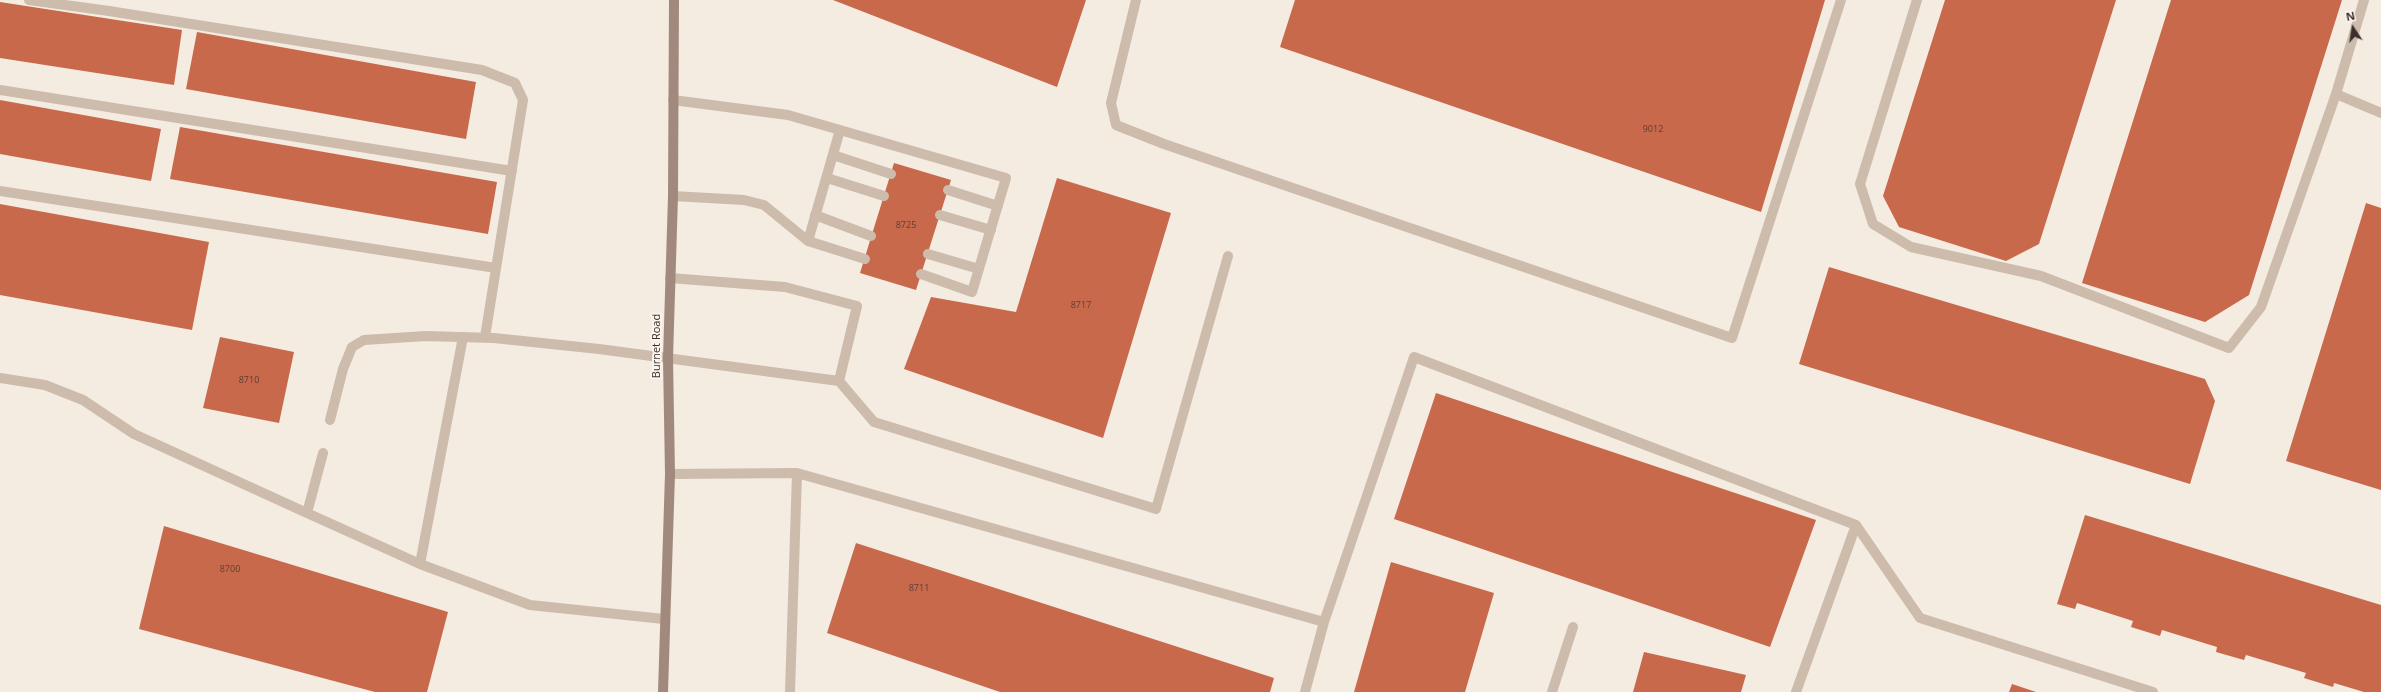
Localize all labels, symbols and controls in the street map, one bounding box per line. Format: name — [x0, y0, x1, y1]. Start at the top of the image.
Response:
north arrow — [2333, 8, 2373, 48]
text: N — [2344, 8, 2356, 24]
house number: 9012 — [1643, 124, 1663, 134]
house number: 8725 — [896, 220, 916, 230]
house number: 8717 — [1071, 300, 1091, 310]
street label: Burnet Road — [650, 314, 664, 378]
house number: 8710 — [239, 375, 259, 385]
house number: 8700 — [220, 564, 240, 574]
house number: 8711 — [909, 583, 929, 593]

